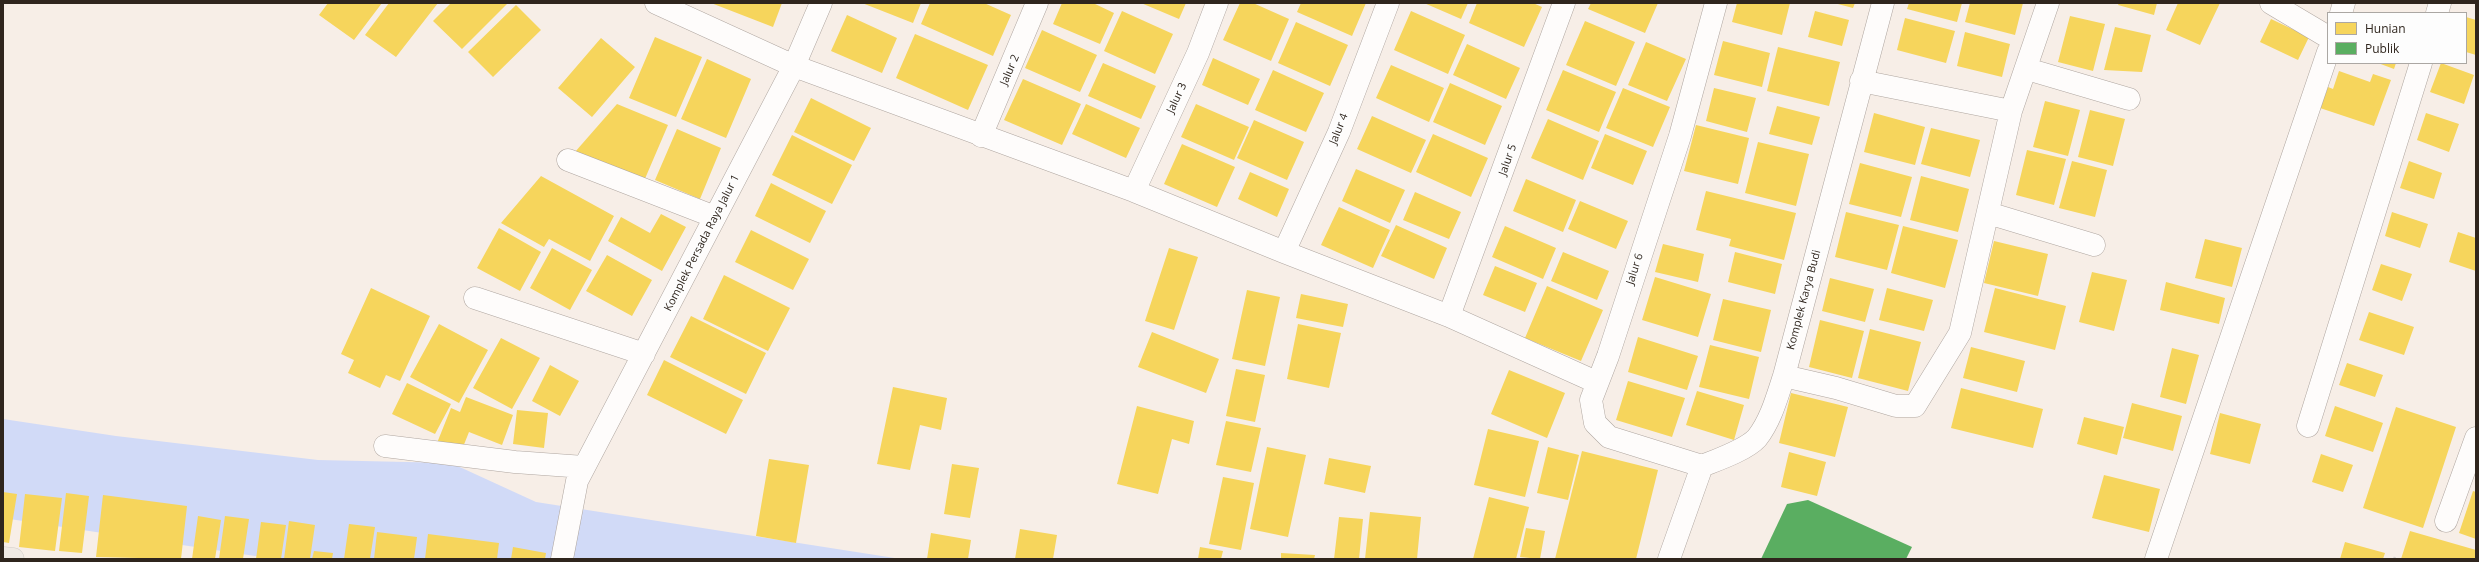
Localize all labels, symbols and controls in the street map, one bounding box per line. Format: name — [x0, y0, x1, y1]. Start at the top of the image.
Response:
legend — [2327, 12, 2467, 64]
text: Hunian — [2365, 20, 2406, 37]
text: Publik — [2365, 40, 2399, 57]
street label: Jalur 2 — [998, 53, 1022, 87]
street label: Jalur 3 — [1164, 81, 1190, 115]
street label: Jalur 4 — [1327, 112, 1351, 146]
street label: Jalur 5 — [1496, 143, 1520, 177]
street label: Komplek Persada Raya Jalur 1 — [662, 172, 742, 314]
street label: Komplek Karya Budi — [1784, 249, 1824, 351]
street label: Jalur 6 — [1624, 252, 1646, 286]

